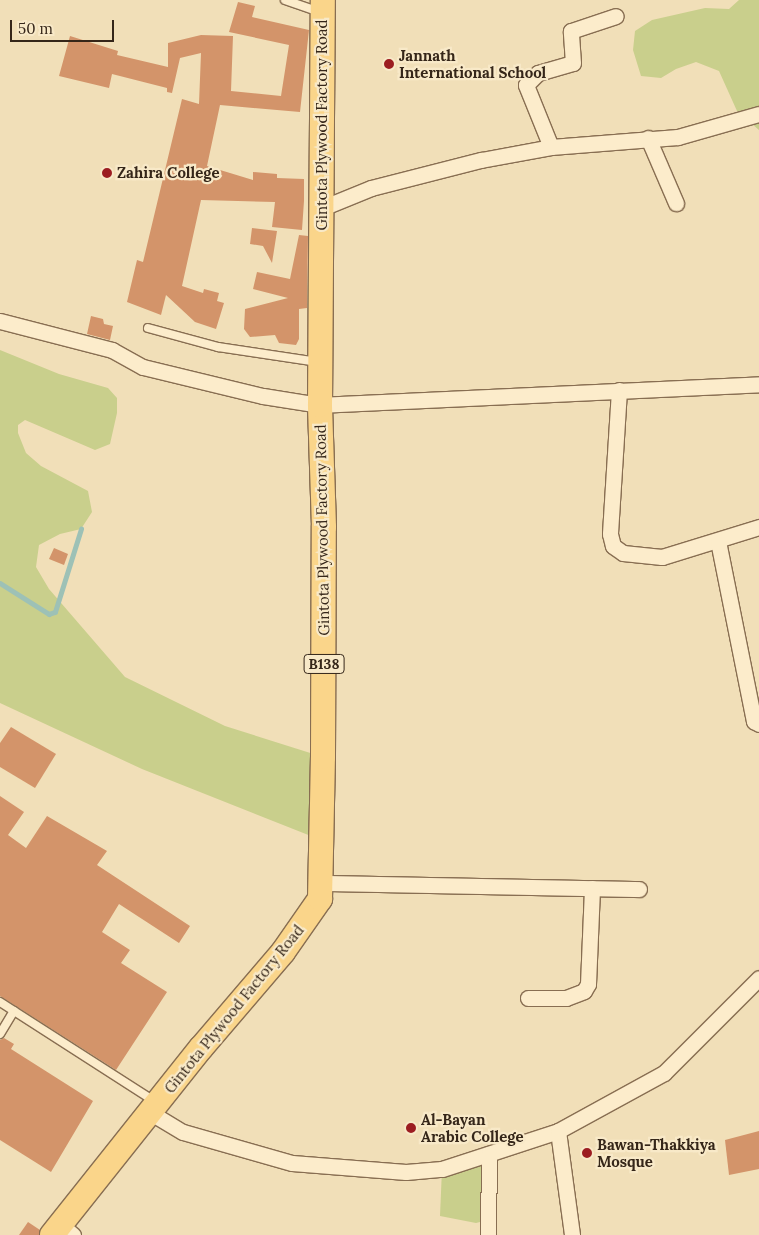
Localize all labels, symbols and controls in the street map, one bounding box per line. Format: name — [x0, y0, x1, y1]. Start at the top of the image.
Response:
scale bar — [12, 10, 116, 42]
text: 50 m — [18, 19, 53, 38]
street label: Gintota Plywood Factory Road — [313, 19, 331, 231]
place label: Jannath International School — [399, 46, 546, 81]
marker: Jannath International School — [383, 58, 395, 70]
place label: Zahira College — [117, 164, 220, 182]
marker: Zahira College — [101, 167, 113, 179]
street label: Gintota Plywood Factory Road — [311, 424, 333, 636]
road number: B138 — [303, 652, 345, 676]
street label: Gintota Plywood Factory Road — [161, 921, 307, 1097]
place label: Al-Bayan Arabic College — [421, 1110, 524, 1145]
marker: Al-Bayan Arabic College — [405, 1122, 417, 1134]
place label: Bawan-Thakkiya Mosque — [597, 1135, 716, 1170]
marker: Bawan-Thakkiya Mosque — [581, 1147, 593, 1159]

